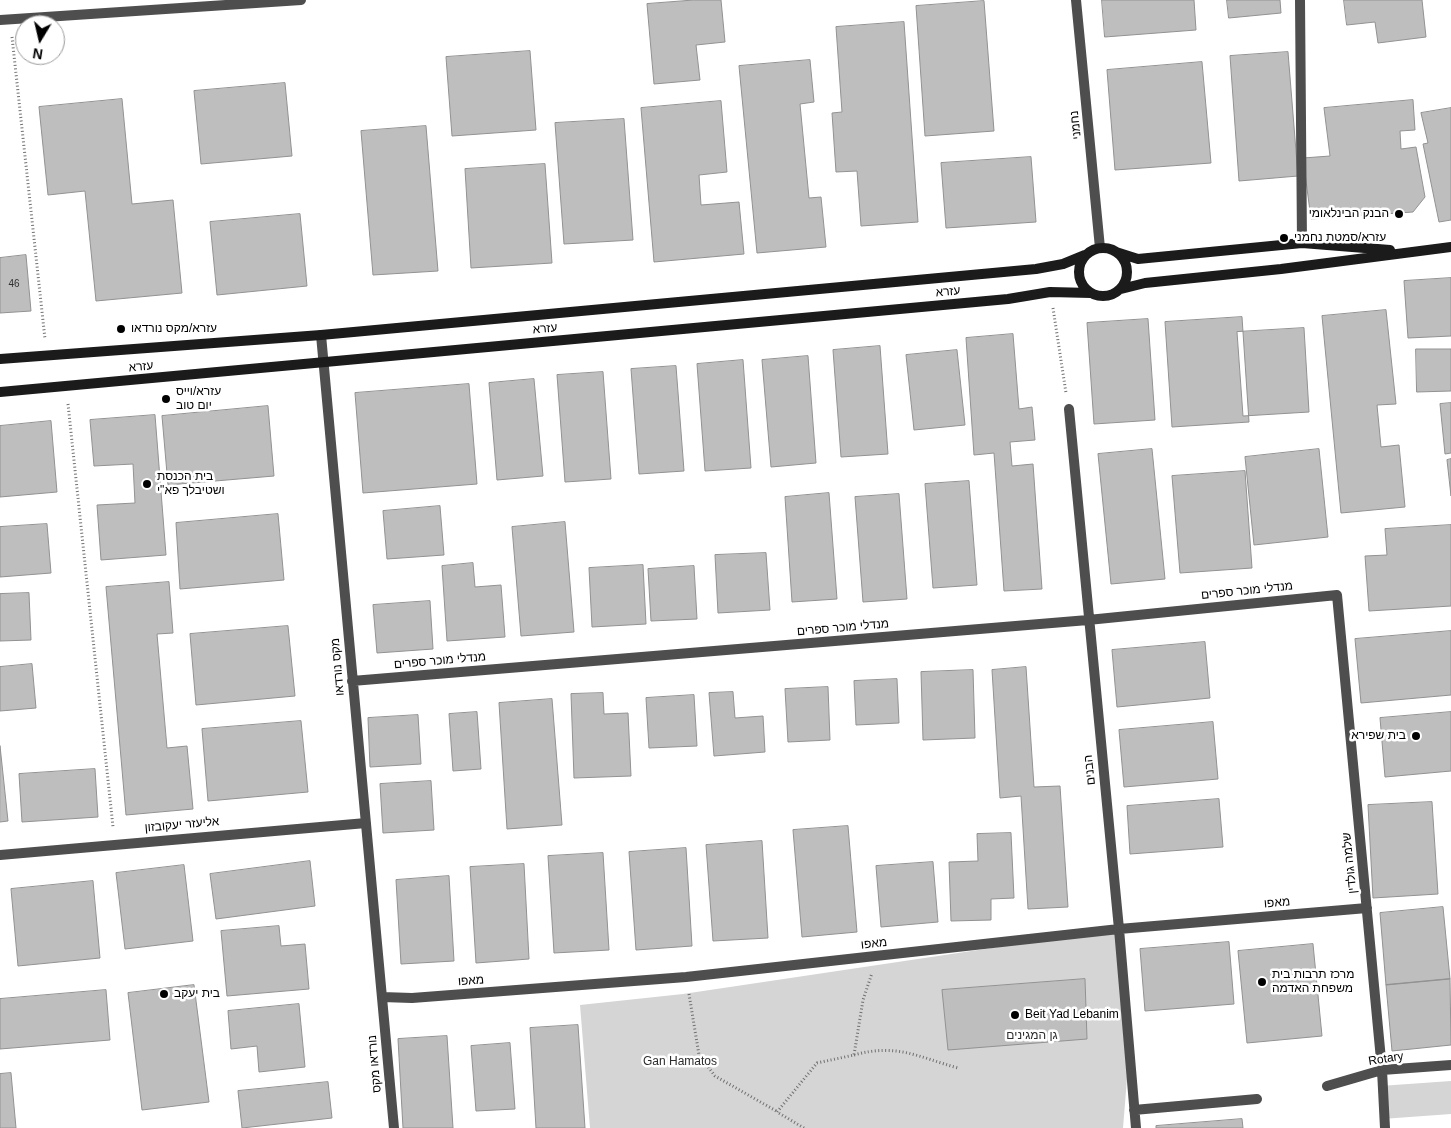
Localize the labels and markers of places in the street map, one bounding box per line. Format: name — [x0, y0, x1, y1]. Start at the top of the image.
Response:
place label: הבנק הבינלאומי — [1309, 207, 1389, 221]
marker: הבנק הבינלאומי — [1393, 208, 1405, 220]
place label: עזרא/סמטת נחמני — [1294, 231, 1386, 245]
marker: עזרא/סמטת נחמני — [1278, 232, 1290, 244]
place label: עזרא/מקס נורדאו — [131, 322, 217, 336]
marker: עזרא/מקס נורדאו — [115, 323, 127, 335]
place label: עזרא/וייס יום טוב — [176, 385, 221, 413]
marker: עזרא/וייס יום טוב — [160, 393, 172, 405]
place label: בית הכנסת ושטיבלך פא"י — [157, 470, 225, 498]
marker: בית הכנסת ושטיבלך פא"י — [141, 478, 153, 490]
place label: בית שפירא — [1351, 729, 1406, 743]
marker: בית שפירא — [1410, 730, 1422, 742]
place label: מרכז תרבות בית משפחת האדמה — [1272, 968, 1354, 996]
marker: מרכז תרבות בית משפחת האדמה — [1256, 976, 1268, 988]
place label: בית יעקב — [174, 987, 220, 1001]
marker: בית יעקב — [158, 988, 170, 1000]
place label: Beit Yad Lebanim — [1025, 1008, 1119, 1022]
marker: Beit Yad Lebanim — [1009, 1009, 1021, 1021]

